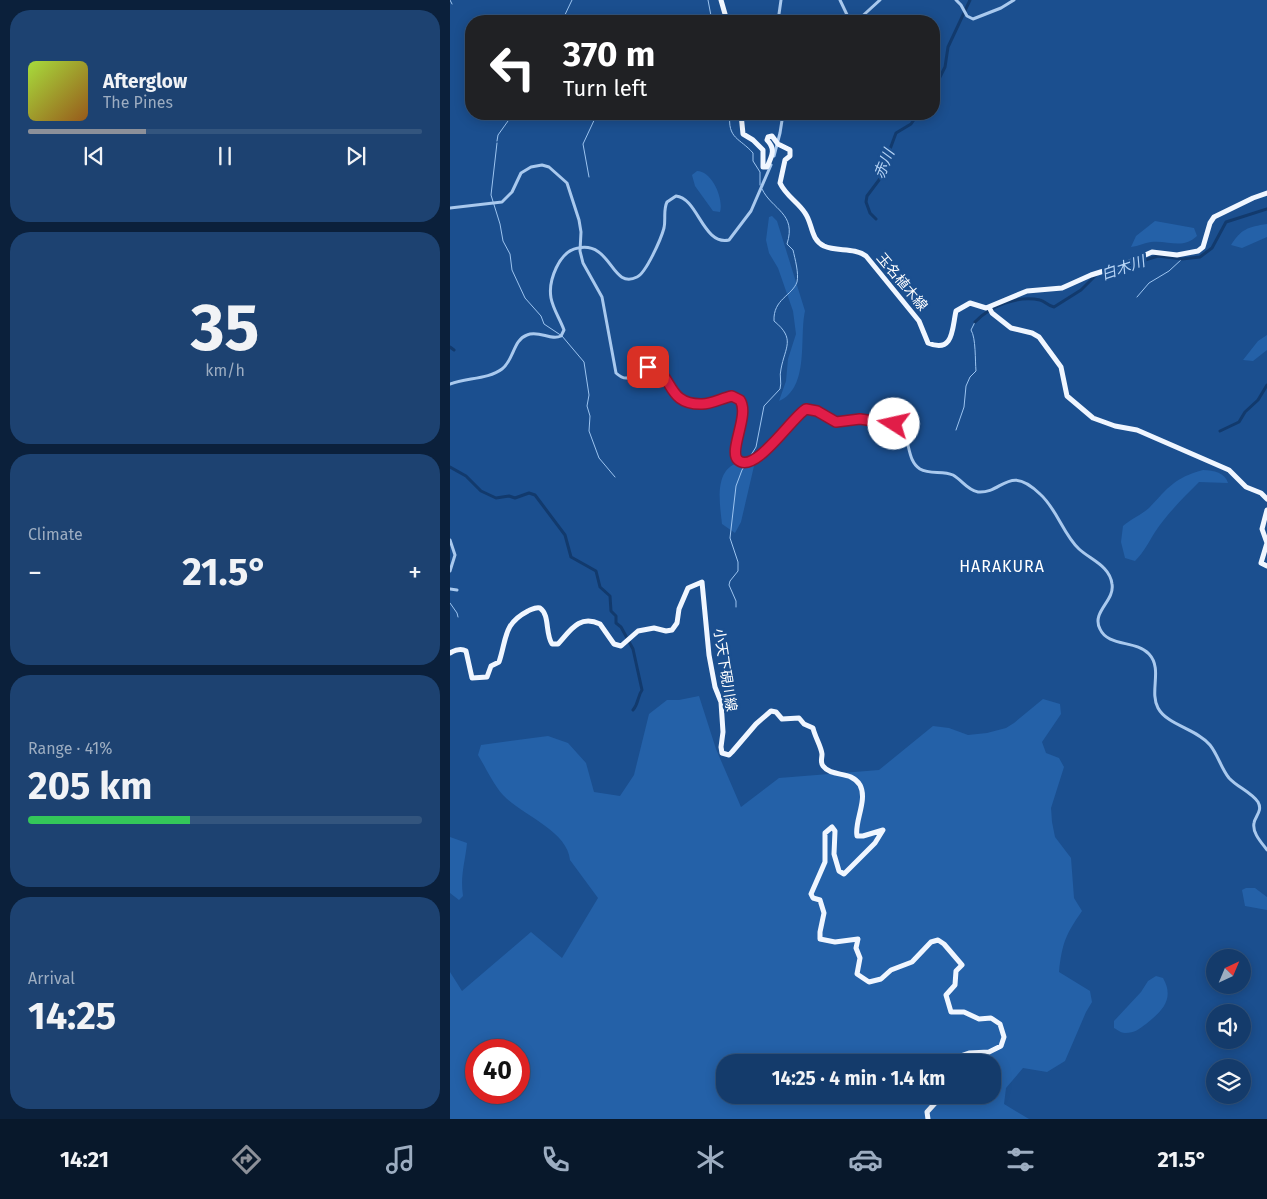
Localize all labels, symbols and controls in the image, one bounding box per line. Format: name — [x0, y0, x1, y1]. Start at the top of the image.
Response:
text: 370 m — [563, 33, 655, 75]
icon: left — [480, 35, 545, 100]
text: Afterglow — [103, 70, 187, 93]
text: Turn left — [563, 75, 647, 102]
text: The Pines — [103, 93, 173, 112]
icon: previous — [80, 142, 108, 170]
icon: pause — [211, 142, 239, 170]
icon: next — [342, 142, 370, 170]
water label: 赤川 — [870, 145, 899, 181]
street label: 玉名植木線 — [873, 250, 931, 314]
water label: 白木川 — [1099, 252, 1149, 284]
text: 35 — [191, 289, 259, 367]
pin — [627, 346, 669, 388]
icon: arrive — [634, 353, 662, 381]
text: km/h — [205, 361, 245, 380]
position arrow — [867, 397, 919, 449]
text: Climate — [28, 525, 83, 544]
text: 21.5° — [182, 549, 268, 595]
text: − — [28, 556, 42, 589]
text: + — [408, 556, 422, 589]
district label: HARAKURA — [959, 557, 1045, 576]
street label: 小天下硯川線 — [710, 627, 740, 713]
text: Range · 41% — [28, 739, 112, 758]
text: 205 km — [28, 763, 152, 809]
north arrow — [1206, 949, 1251, 994]
map controls — [1206, 949, 1251, 1104]
text: Arrival — [28, 969, 75, 988]
text: 14:25 — [28, 993, 116, 1039]
button: sound — [1206, 1004, 1251, 1049]
speed limit sign: 40 — [465, 1039, 530, 1104]
button: layers — [1206, 1059, 1251, 1104]
text: 14:25 · 4 min · 1.4 km — [772, 1067, 945, 1090]
icon: directions — [229, 1142, 264, 1177]
icon: music — [383, 1142, 418, 1177]
icon: phone — [538, 1142, 573, 1177]
icon: climate — [693, 1142, 728, 1177]
icon: car — [848, 1142, 883, 1177]
icon: filters — [1003, 1142, 1038, 1177]
text: 14:21 — [60, 1146, 109, 1173]
text: 21.5° — [1157, 1146, 1207, 1173]

